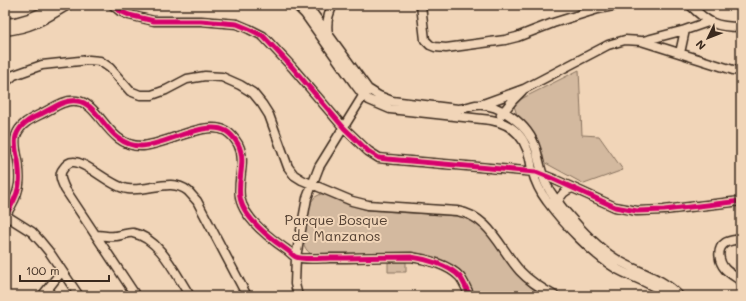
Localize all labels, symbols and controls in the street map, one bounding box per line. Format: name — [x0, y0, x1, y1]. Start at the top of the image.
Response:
north arrow — [688, 18, 728, 58]
text: N — [692, 37, 709, 53]
park label: Parque Bosque de Manzanos — [284, 210, 388, 245]
scale bar — [20, 257, 109, 283]
text: 100 m — [26, 262, 60, 278]

